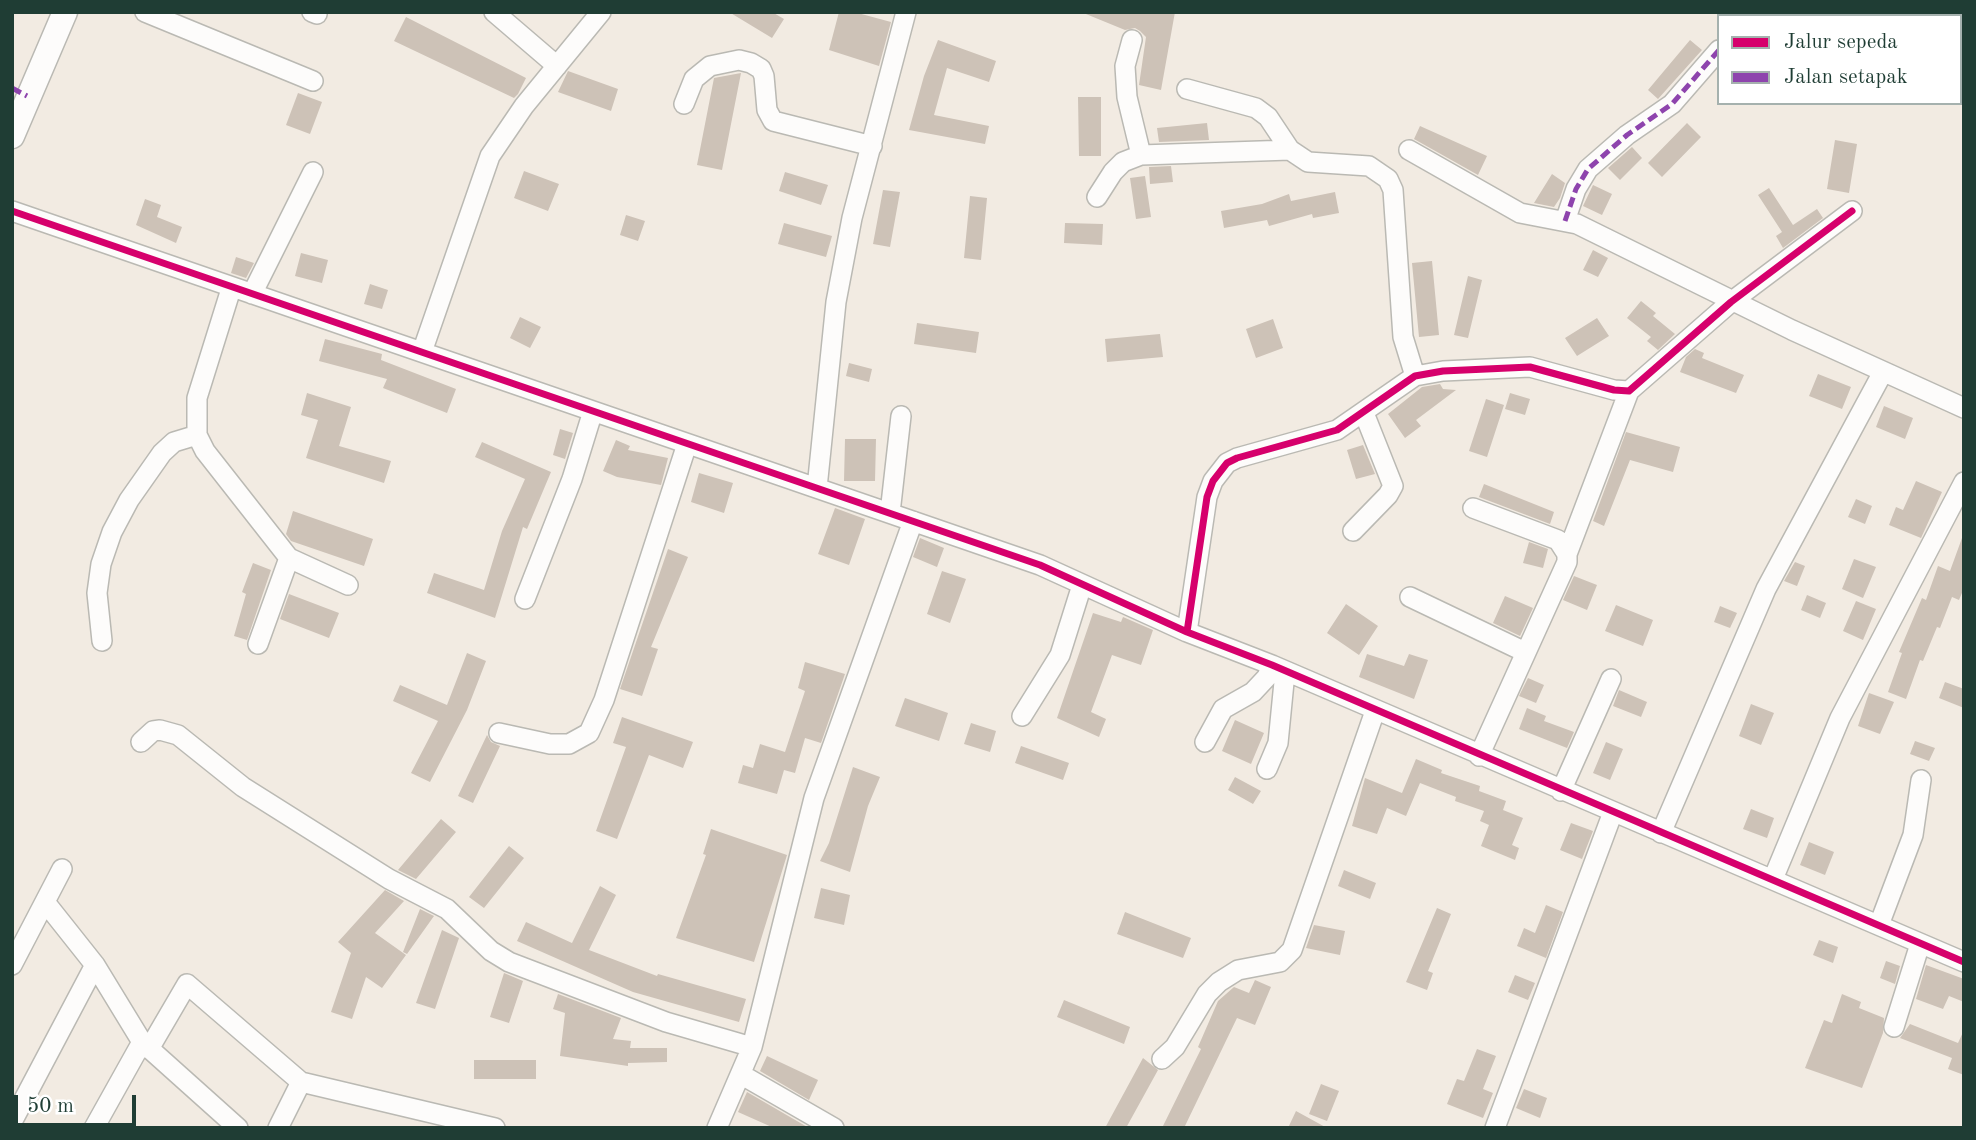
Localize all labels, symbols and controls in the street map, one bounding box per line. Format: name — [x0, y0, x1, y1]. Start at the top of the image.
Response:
legend — [1717, 14, 1962, 105]
text: Jalur sepeda — [1784, 32, 1898, 53]
text: Jalan setapak — [1784, 67, 1908, 88]
scale bar — [18, 1080, 140, 1124]
text: 50 m — [27, 1096, 74, 1117]

